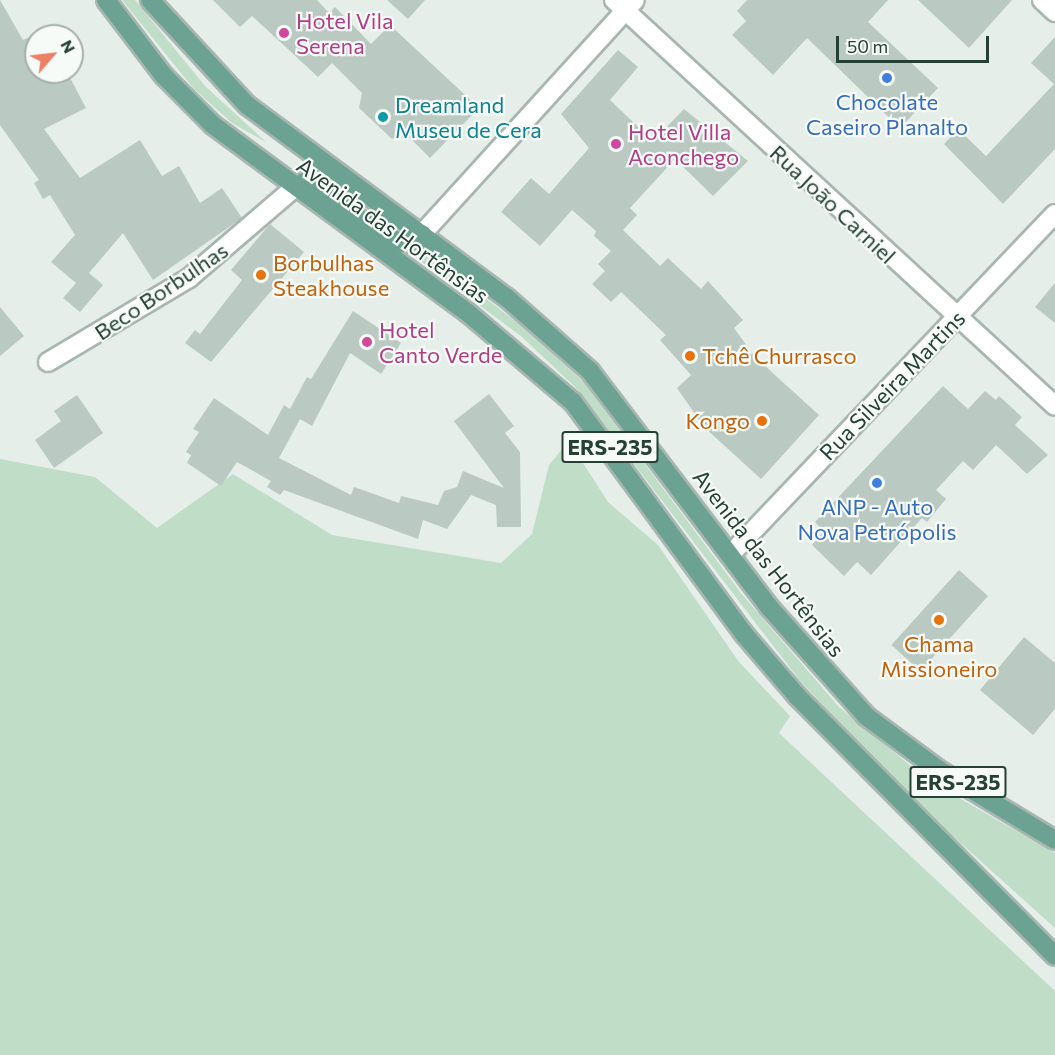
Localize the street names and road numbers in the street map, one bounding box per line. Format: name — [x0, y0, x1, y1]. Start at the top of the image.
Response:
street label: Rua João Carniel — [765, 139, 901, 269]
street label: Avenida das Hortênsias — [292, 152, 494, 308]
street label: Beco Borbulhas — [89, 237, 233, 345]
street label: Rua Silveira Martins — [814, 305, 970, 465]
road number: ERS-235 — [560, 429, 660, 465]
street label: Avenida das Hortênsias — [688, 464, 850, 662]
road number: ERS-235 — [908, 764, 1008, 800]

